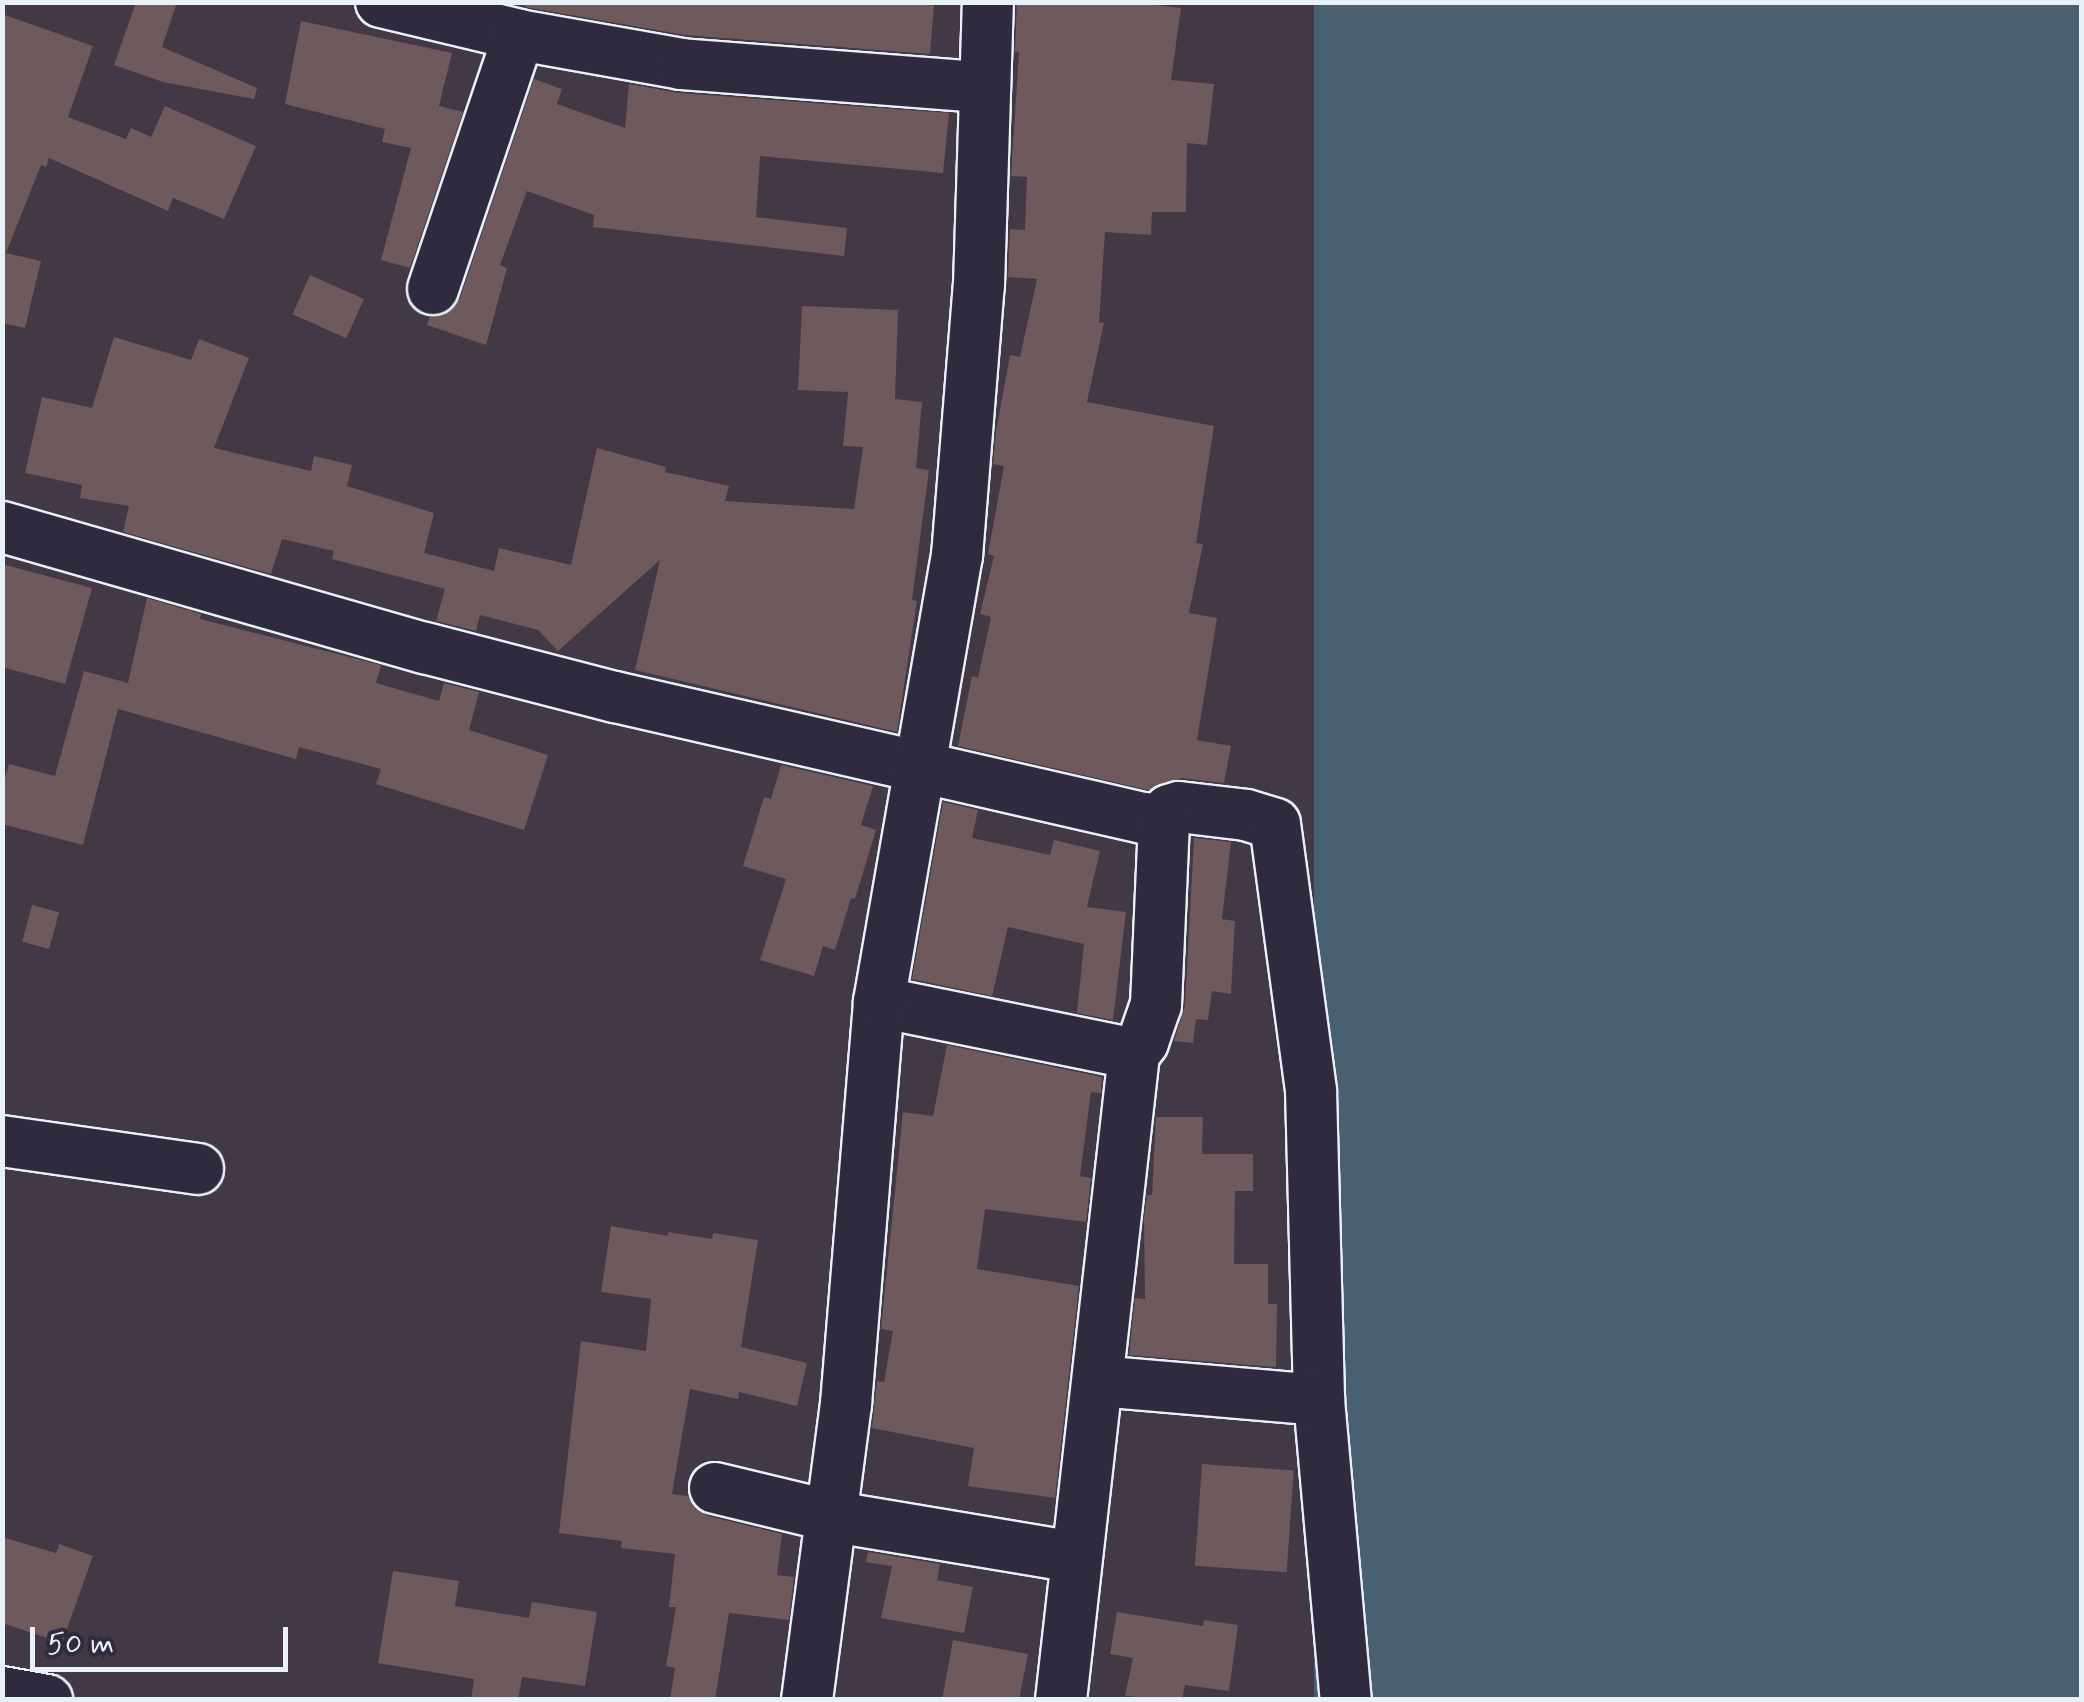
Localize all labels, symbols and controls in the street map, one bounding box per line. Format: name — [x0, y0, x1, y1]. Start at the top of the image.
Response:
scale bar — [35, 1607, 292, 1669]
text: 50 m — [47, 1625, 114, 1664]

